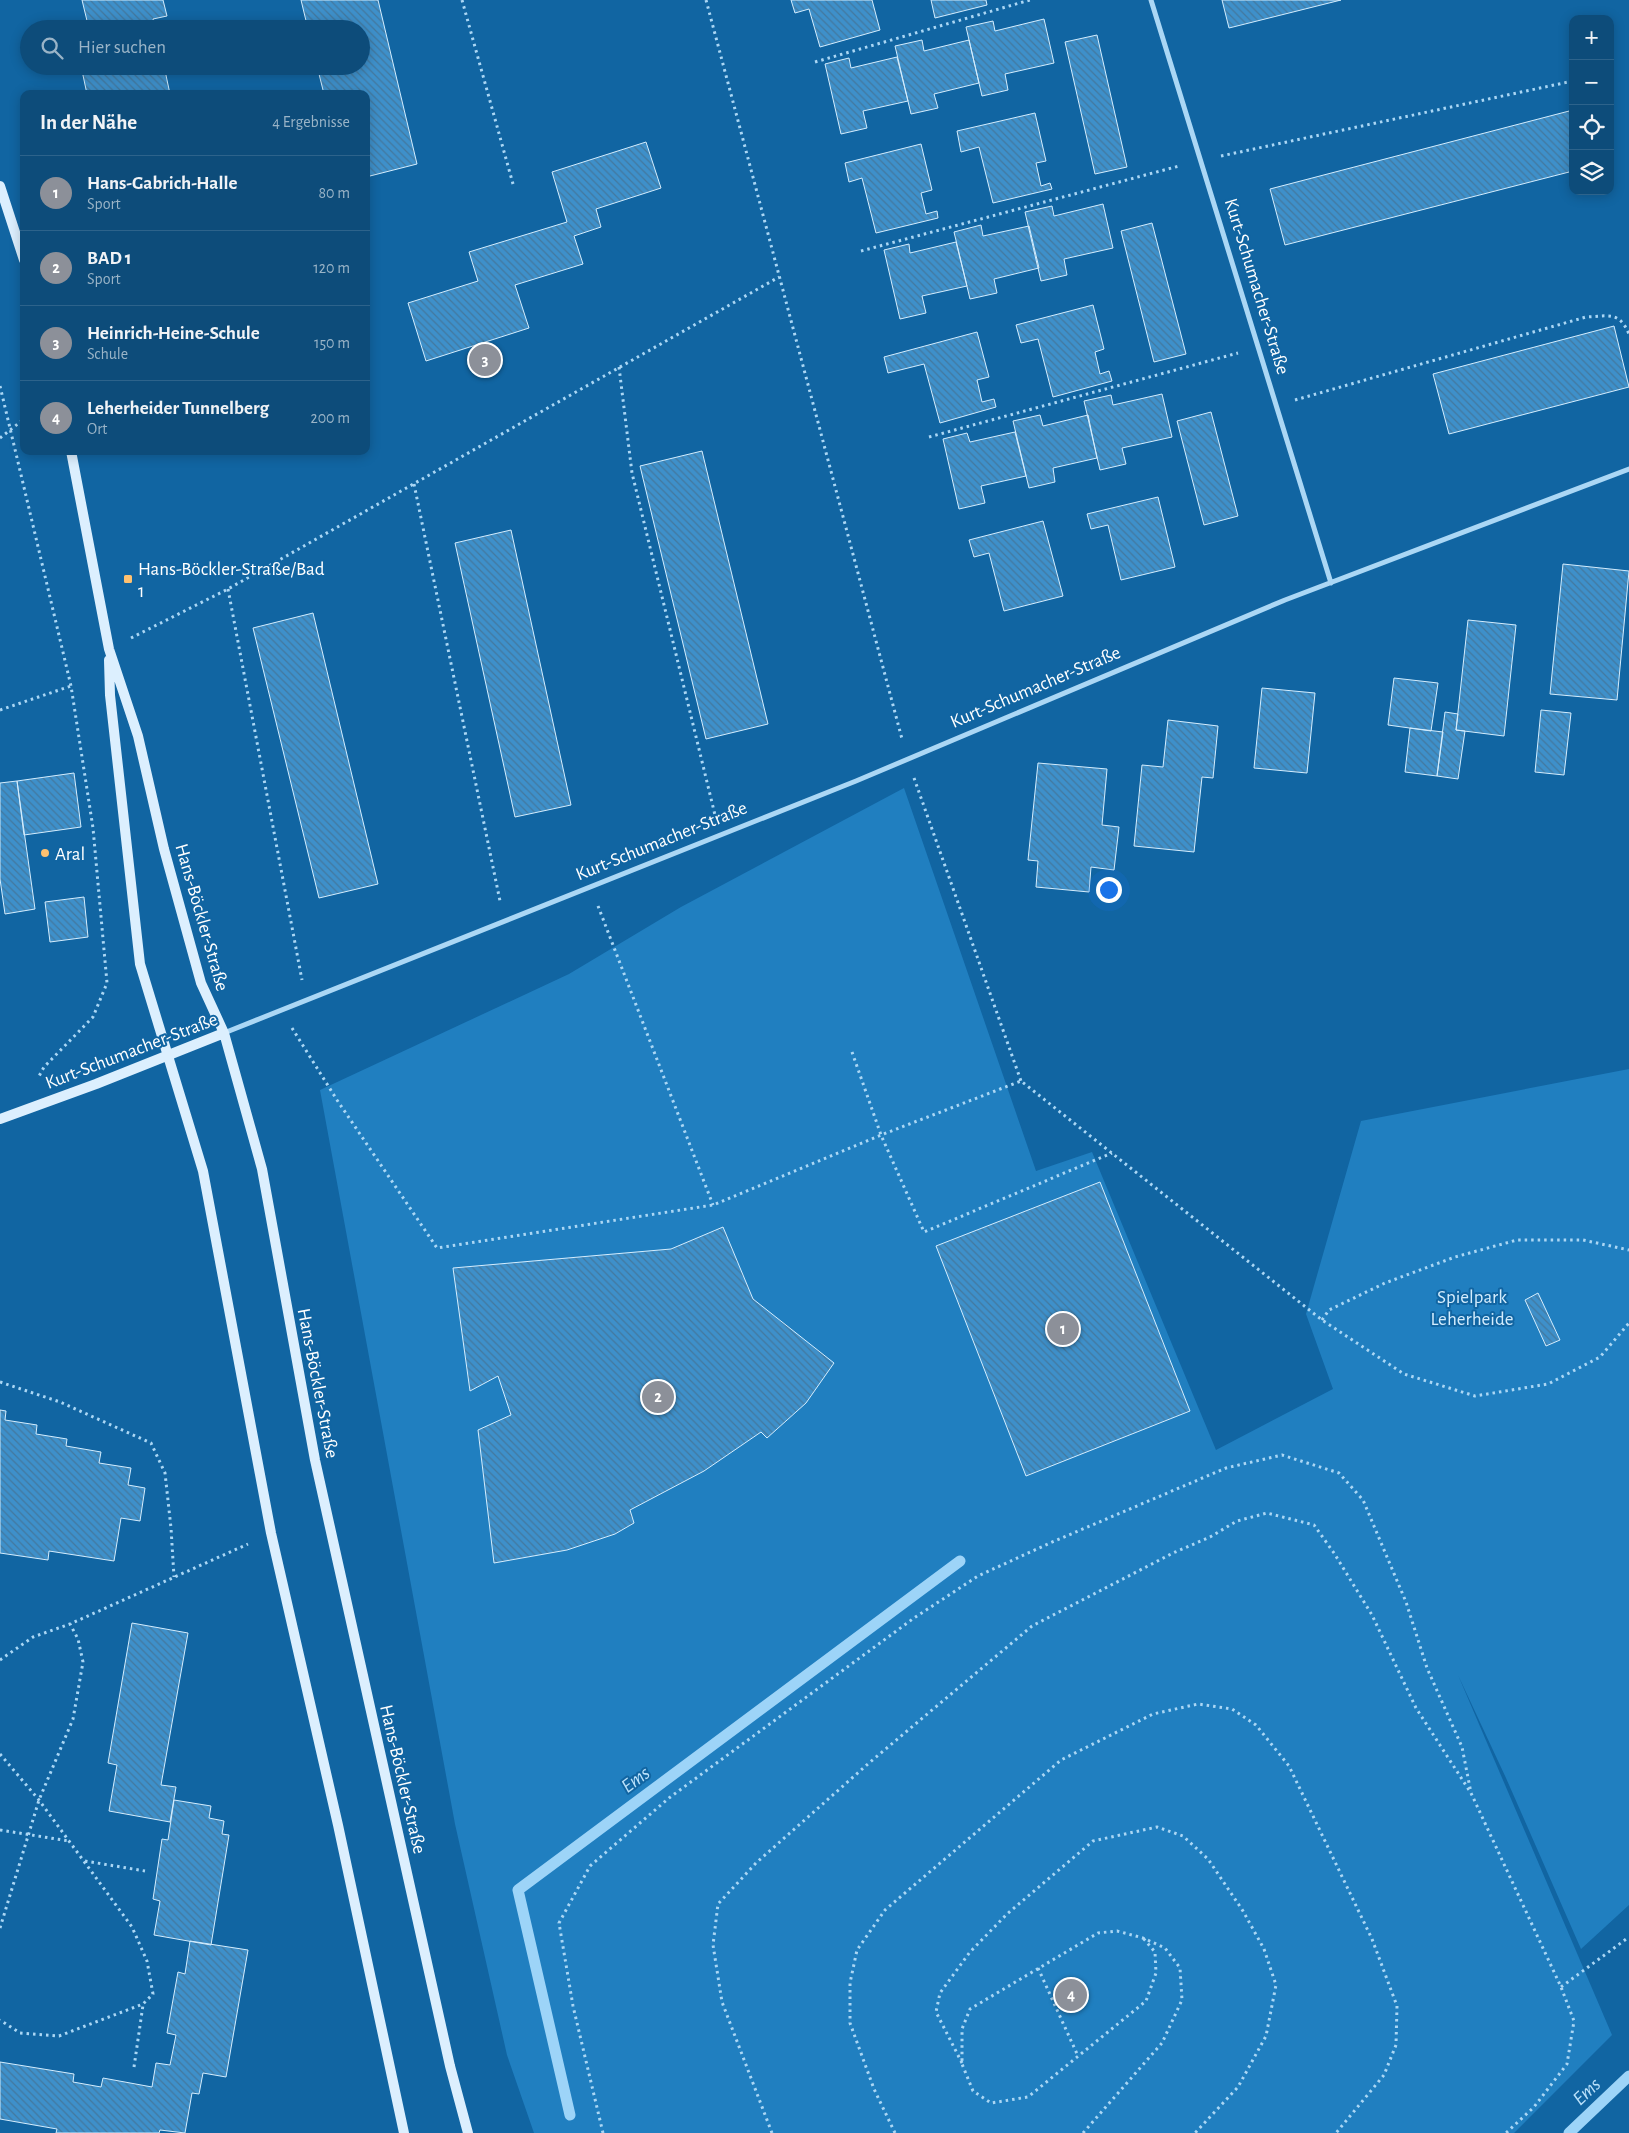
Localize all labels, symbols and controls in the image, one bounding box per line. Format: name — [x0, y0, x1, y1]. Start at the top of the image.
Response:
map controls — [1569, 15, 1614, 195]
button: + — [1569, 15, 1614, 60]
search box — [20, 20, 370, 75]
icon: search — [38, 34, 66, 62]
text: Hier suchen — [78, 38, 166, 57]
button: − — [1569, 60, 1614, 105]
button: locate — [1569, 105, 1614, 150]
text: In der Nähe — [40, 112, 137, 133]
text: 4 Ergebnisse — [272, 114, 350, 130]
button: layers — [1569, 150, 1614, 195]
text: Hans-Gabrich-Halle — [87, 174, 237, 193]
text: 1 — [53, 185, 59, 201]
text: 80 m — [319, 185, 350, 201]
text: Sport — [87, 196, 121, 212]
street label: Kurt-Schumacher-Straße — [1221, 196, 1292, 377]
text: BAD 1 — [87, 249, 132, 268]
text: 2 — [52, 260, 60, 276]
text: 120 m — [313, 260, 350, 276]
text: Sport — [87, 271, 121, 287]
text: Heinrich-Heine-Schule — [87, 324, 260, 343]
text: 3 — [53, 335, 59, 351]
text: 150 m — [314, 335, 350, 351]
pin: 3 — [469, 341, 501, 379]
text: Schule — [87, 346, 128, 362]
text: Leherheider Tunnelberg — [87, 399, 269, 418]
text: 4 — [52, 410, 60, 426]
text: 200 m — [310, 410, 350, 426]
text: Ort — [87, 421, 107, 437]
place label: Hans-Böckler-Straße/Bad 1 — [138, 560, 325, 601]
marker: Hans-Böckler-Straße/Bad 1 — [122, 573, 134, 585]
street label: Kurt-Schumacher-Straße — [948, 643, 1123, 732]
street label: Kurt-Schumacher-Straße — [573, 798, 750, 884]
street label: Hans-Böckler-Straße — [171, 842, 232, 993]
place label: Aral — [55, 845, 85, 864]
marker: Aral — [39, 847, 51, 859]
your location — [1096, 877, 1122, 903]
street label: Kurt-Schumacher-Straße — [43, 1010, 220, 1093]
park label: Spielpark Leherheide — [1430, 1288, 1514, 1329]
street label: Hans-Böckler-Straße — [294, 1307, 341, 1460]
pin: 1 — [1047, 1310, 1079, 1348]
pin: 2 — [642, 1378, 674, 1416]
street label: Hans-Böckler-Straße — [376, 1703, 429, 1856]
water label: Ems — [618, 1762, 654, 1797]
pin: 4 — [1055, 1976, 1087, 2014]
water label: Ems — [1569, 2074, 1605, 2109]

